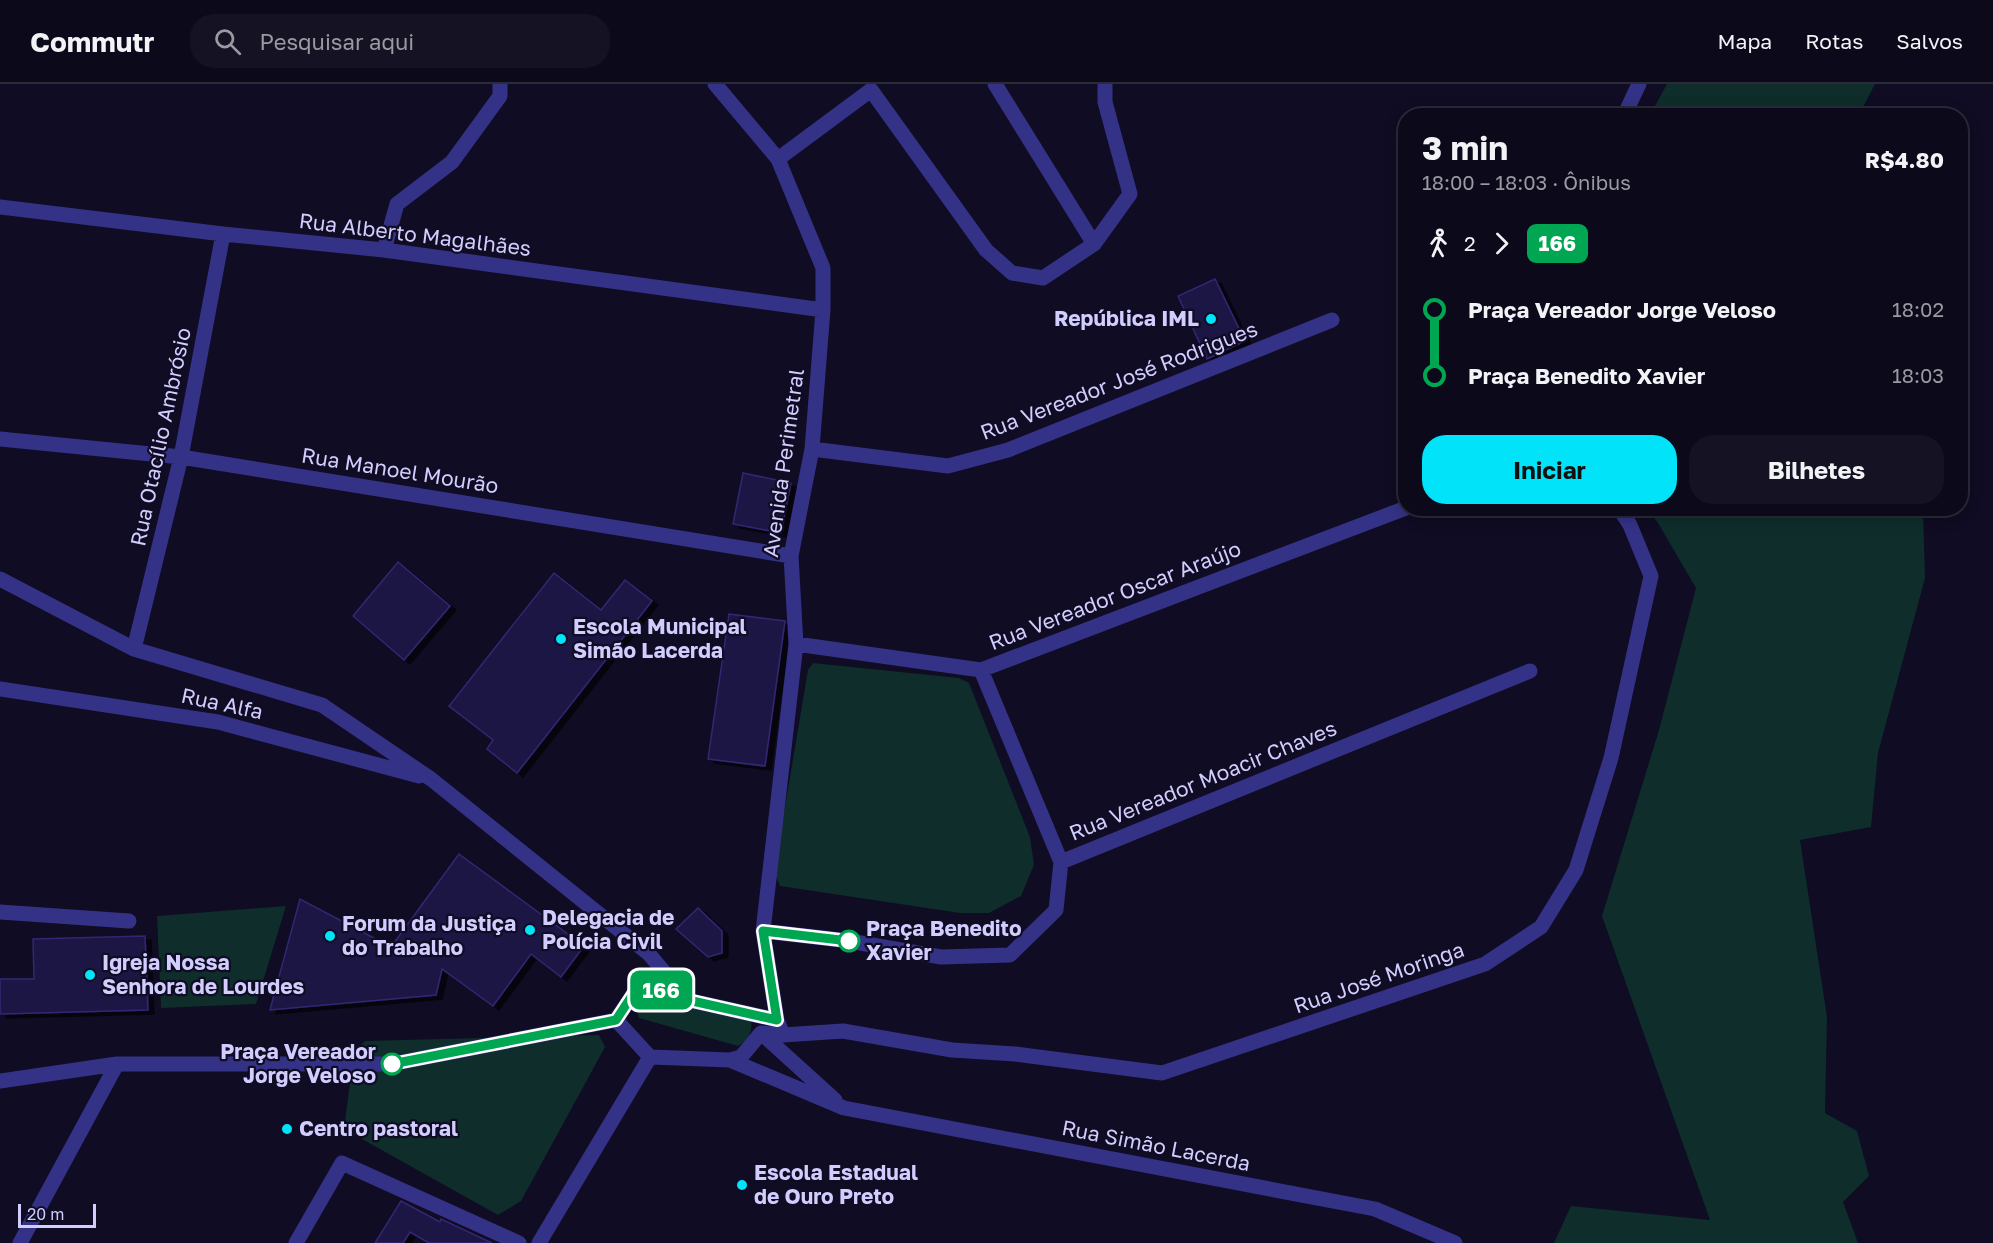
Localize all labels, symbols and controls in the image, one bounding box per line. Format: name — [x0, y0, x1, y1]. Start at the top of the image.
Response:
search box — [190, 14, 610, 68]
text: Commutr — [30, 25, 154, 58]
icon: search — [211, 25, 244, 58]
text: Pesquisar aqui — [259, 28, 414, 55]
text: Mapa — [1718, 28, 1772, 54]
text: Rotas — [1805, 28, 1863, 54]
text: Salvos — [1896, 28, 1963, 54]
text: 3 min — [1422, 128, 1508, 167]
text: R$4.80 — [1865, 146, 1944, 173]
text: 18:00 – 18:03 · Ônibus — [1422, 170, 1631, 194]
street label: Rua Alberto Magalhães — [298, 207, 533, 261]
icon: walk — [1422, 227, 1455, 260]
icon: forward — [1485, 227, 1518, 260]
text: 166 — [1539, 230, 1576, 256]
text: 2 — [1464, 231, 1476, 255]
text: Praça Vereador Jorge Veloso — [1468, 296, 1776, 323]
text: 18:02 — [1892, 297, 1944, 321]
place label: República IML — [1054, 305, 1199, 331]
marker: República IML — [1204, 312, 1218, 326]
street label: Rua Vereador José Rodrigues — [976, 315, 1261, 445]
street label: Rua Otacílio Ambrósio — [124, 325, 196, 548]
text: Praça Benedito Xavier — [1468, 362, 1705, 389]
text: 18:03 — [1892, 363, 1944, 387]
street label: Avenida Perimetral — [757, 367, 809, 559]
button: Iniciar — [1422, 435, 1677, 504]
button: Bilhetes — [1689, 435, 1944, 504]
street label: Rua Manoel Mourão — [300, 442, 501, 498]
street label: Rua Vereador Oscar Araújo — [985, 535, 1244, 655]
place label: Escola Municipal Simão Lacerda — [573, 613, 747, 663]
marker: Escola Municipal Simão Lacerda — [554, 632, 568, 646]
street label: Rua Alfa — [179, 682, 265, 724]
street label: Rua Vereador Moacir Chaves — [1065, 714, 1340, 846]
place label: Delegacia de Polícia Civil — [542, 904, 674, 954]
place label: Forum da Justiça do Trabalho — [342, 910, 516, 960]
place label: Praça Benedito Xavier — [866, 915, 1022, 965]
marker: Delegacia de Polícia Civil — [523, 923, 537, 937]
marker: Forum da Justiça do Trabalho — [323, 929, 337, 943]
marker: Praça Benedito Xavier — [838, 930, 860, 952]
street label: Rua José Moringa — [1290, 936, 1467, 1018]
place label: Igreja Nossa Senhora de Lourdes — [102, 949, 305, 999]
marker: Igreja Nossa Senhora de Lourdes — [83, 968, 97, 982]
line badge: 166 — [626, 970, 696, 1010]
text: 166 — [642, 977, 680, 1003]
place label: Praça Vereador Jorge Veloso — [220, 1038, 376, 1088]
marker: Praça Vereador Jorge Veloso — [381, 1053, 403, 1075]
street label: Rua Simão Lacerda — [1060, 1114, 1253, 1176]
place label: Centro pastoral — [299, 1115, 458, 1141]
marker: Centro pastoral — [280, 1122, 294, 1136]
place label: Escola Estadual de Ouro Preto — [754, 1159, 918, 1209]
marker: Escola Estadual de Ouro Preto — [735, 1178, 749, 1192]
scale bar — [18, 1201, 96, 1228]
text: 20 m — [27, 1204, 64, 1224]

